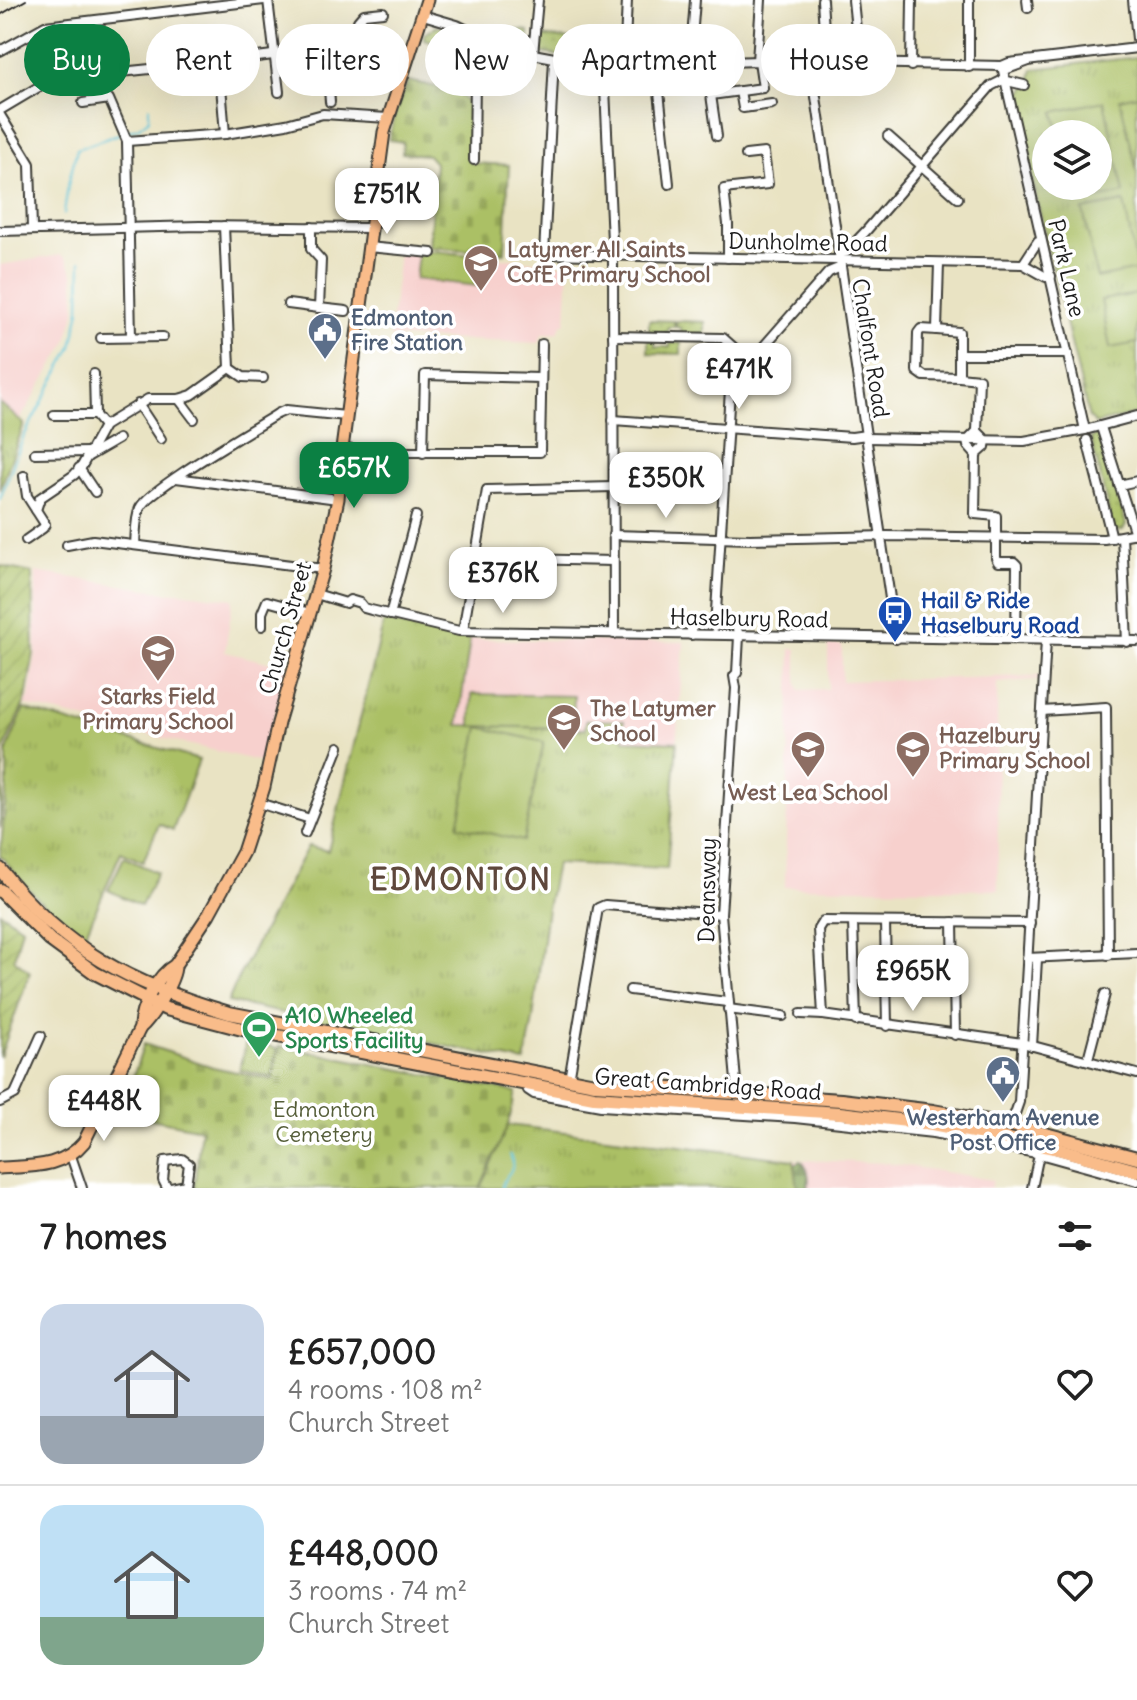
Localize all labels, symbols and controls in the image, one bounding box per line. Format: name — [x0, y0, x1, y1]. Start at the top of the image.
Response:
chip: Buy — [24, 24, 130, 96]
chip: Rent — [146, 24, 260, 96]
chip: Filters — [276, 24, 409, 96]
chip: New — [425, 24, 537, 96]
chip: Apartment — [553, 24, 745, 96]
chip: House — [761, 24, 897, 96]
map controls — [1032, 120, 1112, 200]
button: layers — [1032, 120, 1112, 200]
pin: £751K — [331, 168, 443, 236]
text: £751K — [353, 177, 421, 210]
street label: Park Lane — [1042, 216, 1092, 320]
street label: Dunholme Road — [728, 227, 888, 257]
place label: Latymer All Saints CofE Primary School — [507, 235, 710, 288]
school or university icon: Latymer All Saints CofE Primary School — [462, 243, 500, 293]
street label: Chalfont Road — [846, 276, 896, 420]
place label: Edmonton Fire Station — [351, 303, 463, 356]
public building icon: Edmonton Fire Station — [306, 311, 344, 361]
pin: £471K — [683, 343, 795, 411]
text: £471K — [705, 352, 773, 385]
pin: £657K — [298, 442, 410, 510]
text: £657K — [318, 451, 390, 484]
pin: £350K — [610, 452, 722, 520]
text: £350K — [628, 461, 704, 494]
pin: £376K — [447, 547, 559, 615]
text: £376K — [467, 556, 539, 589]
street label: Church Street — [253, 559, 317, 697]
place label: Hail & Ride Haselbury Road — [921, 586, 1080, 639]
bus stop icon: Hail & Ride Haselbury Road — [876, 594, 914, 644]
street label: Haselbury Road — [670, 603, 829, 633]
school or university icon: Starks Field Primary School — [139, 633, 177, 683]
place label: Starks Field Primary School — [82, 682, 234, 735]
place label: The Latymer School — [590, 694, 717, 747]
school or university icon: The Latymer School — [545, 702, 583, 752]
place label: Hazelbury Primary School — [939, 721, 1090, 774]
school or university icon: West Lea School — [789, 729, 827, 779]
school or university icon: Hazelbury Primary School — [894, 729, 932, 779]
place label: West Lea School — [728, 778, 888, 806]
street label: Deansway — [692, 837, 722, 943]
district label: EDMONTON — [370, 860, 552, 898]
pin: £965K — [857, 945, 969, 1013]
text: £965K — [876, 954, 950, 987]
place label: A10 Wheeled Sports Facility — [285, 1001, 424, 1054]
sports icon: A10 Wheeled Sports Facility — [240, 1009, 278, 1059]
public building icon: Westerham Avenue Post Office — [984, 1054, 1022, 1104]
street label: Great Cambridge Road — [594, 1062, 822, 1106]
pin: £448K — [48, 1075, 160, 1143]
text: £448K — [67, 1084, 141, 1117]
park label: Edmonton Cemetery — [273, 1095, 375, 1148]
place label: Westerham Avenue Post Office — [907, 1103, 1099, 1156]
icon: filters — [1053, 1214, 1097, 1258]
text: 7 homes — [40, 1215, 167, 1258]
text: £657,000 — [288, 1330, 436, 1373]
icon: home — [104, 1336, 200, 1432]
icon: heart — [1053, 1362, 1097, 1406]
text: 4 rooms · 108 m² — [288, 1373, 483, 1406]
text: Church Street — [288, 1406, 449, 1439]
text: £448,000 — [288, 1531, 439, 1574]
icon: home — [104, 1537, 200, 1633]
icon: heart — [1053, 1563, 1097, 1607]
text: 3 rooms · 74 m² — [288, 1574, 467, 1607]
text: Church Street — [288, 1607, 449, 1640]

